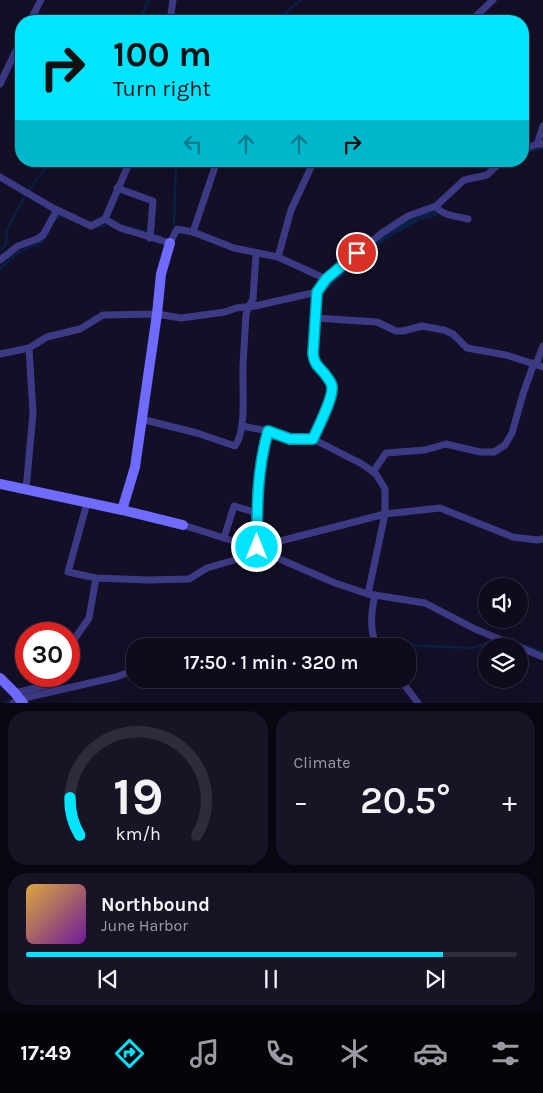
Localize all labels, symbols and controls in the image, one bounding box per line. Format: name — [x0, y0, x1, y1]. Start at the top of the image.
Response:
text: 100 m — [113, 34, 212, 75]
icon: right — [30, 35, 95, 100]
text: Turn right — [113, 76, 211, 102]
icon: left — [179, 130, 207, 158]
icon: ahead — [232, 130, 260, 158]
icon: ahead — [285, 130, 313, 158]
icon: right — [338, 130, 366, 158]
pin — [336, 232, 378, 274]
icon: arrive — [343, 239, 371, 267]
position arrow — [230, 520, 282, 572]
map controls — [478, 578, 528, 688]
button: sound — [478, 578, 528, 628]
speed limit sign: 30 — [15, 622, 80, 687]
button: layers — [478, 638, 528, 688]
text: 17:50 · 1 min · 320 m — [183, 652, 359, 674]
text: Climate — [294, 753, 351, 772]
text: 19 — [113, 766, 163, 827]
text: 20.5° — [360, 778, 450, 823]
text: − — [294, 785, 308, 818]
text: + — [502, 785, 517, 818]
text: km/h — [115, 824, 160, 845]
text: Northbound — [101, 894, 210, 916]
text: June Harbor — [101, 916, 188, 935]
icon: previous — [94, 965, 122, 993]
icon: pause — [257, 965, 285, 993]
icon: next — [421, 965, 449, 993]
icon: directions — [112, 1036, 147, 1071]
icon: music — [187, 1036, 222, 1071]
icon: phone — [262, 1036, 297, 1071]
icon: climate — [337, 1036, 372, 1071]
icon: car — [413, 1036, 448, 1071]
icon: filters — [488, 1036, 523, 1071]
text: 17:49 — [20, 1040, 71, 1066]

